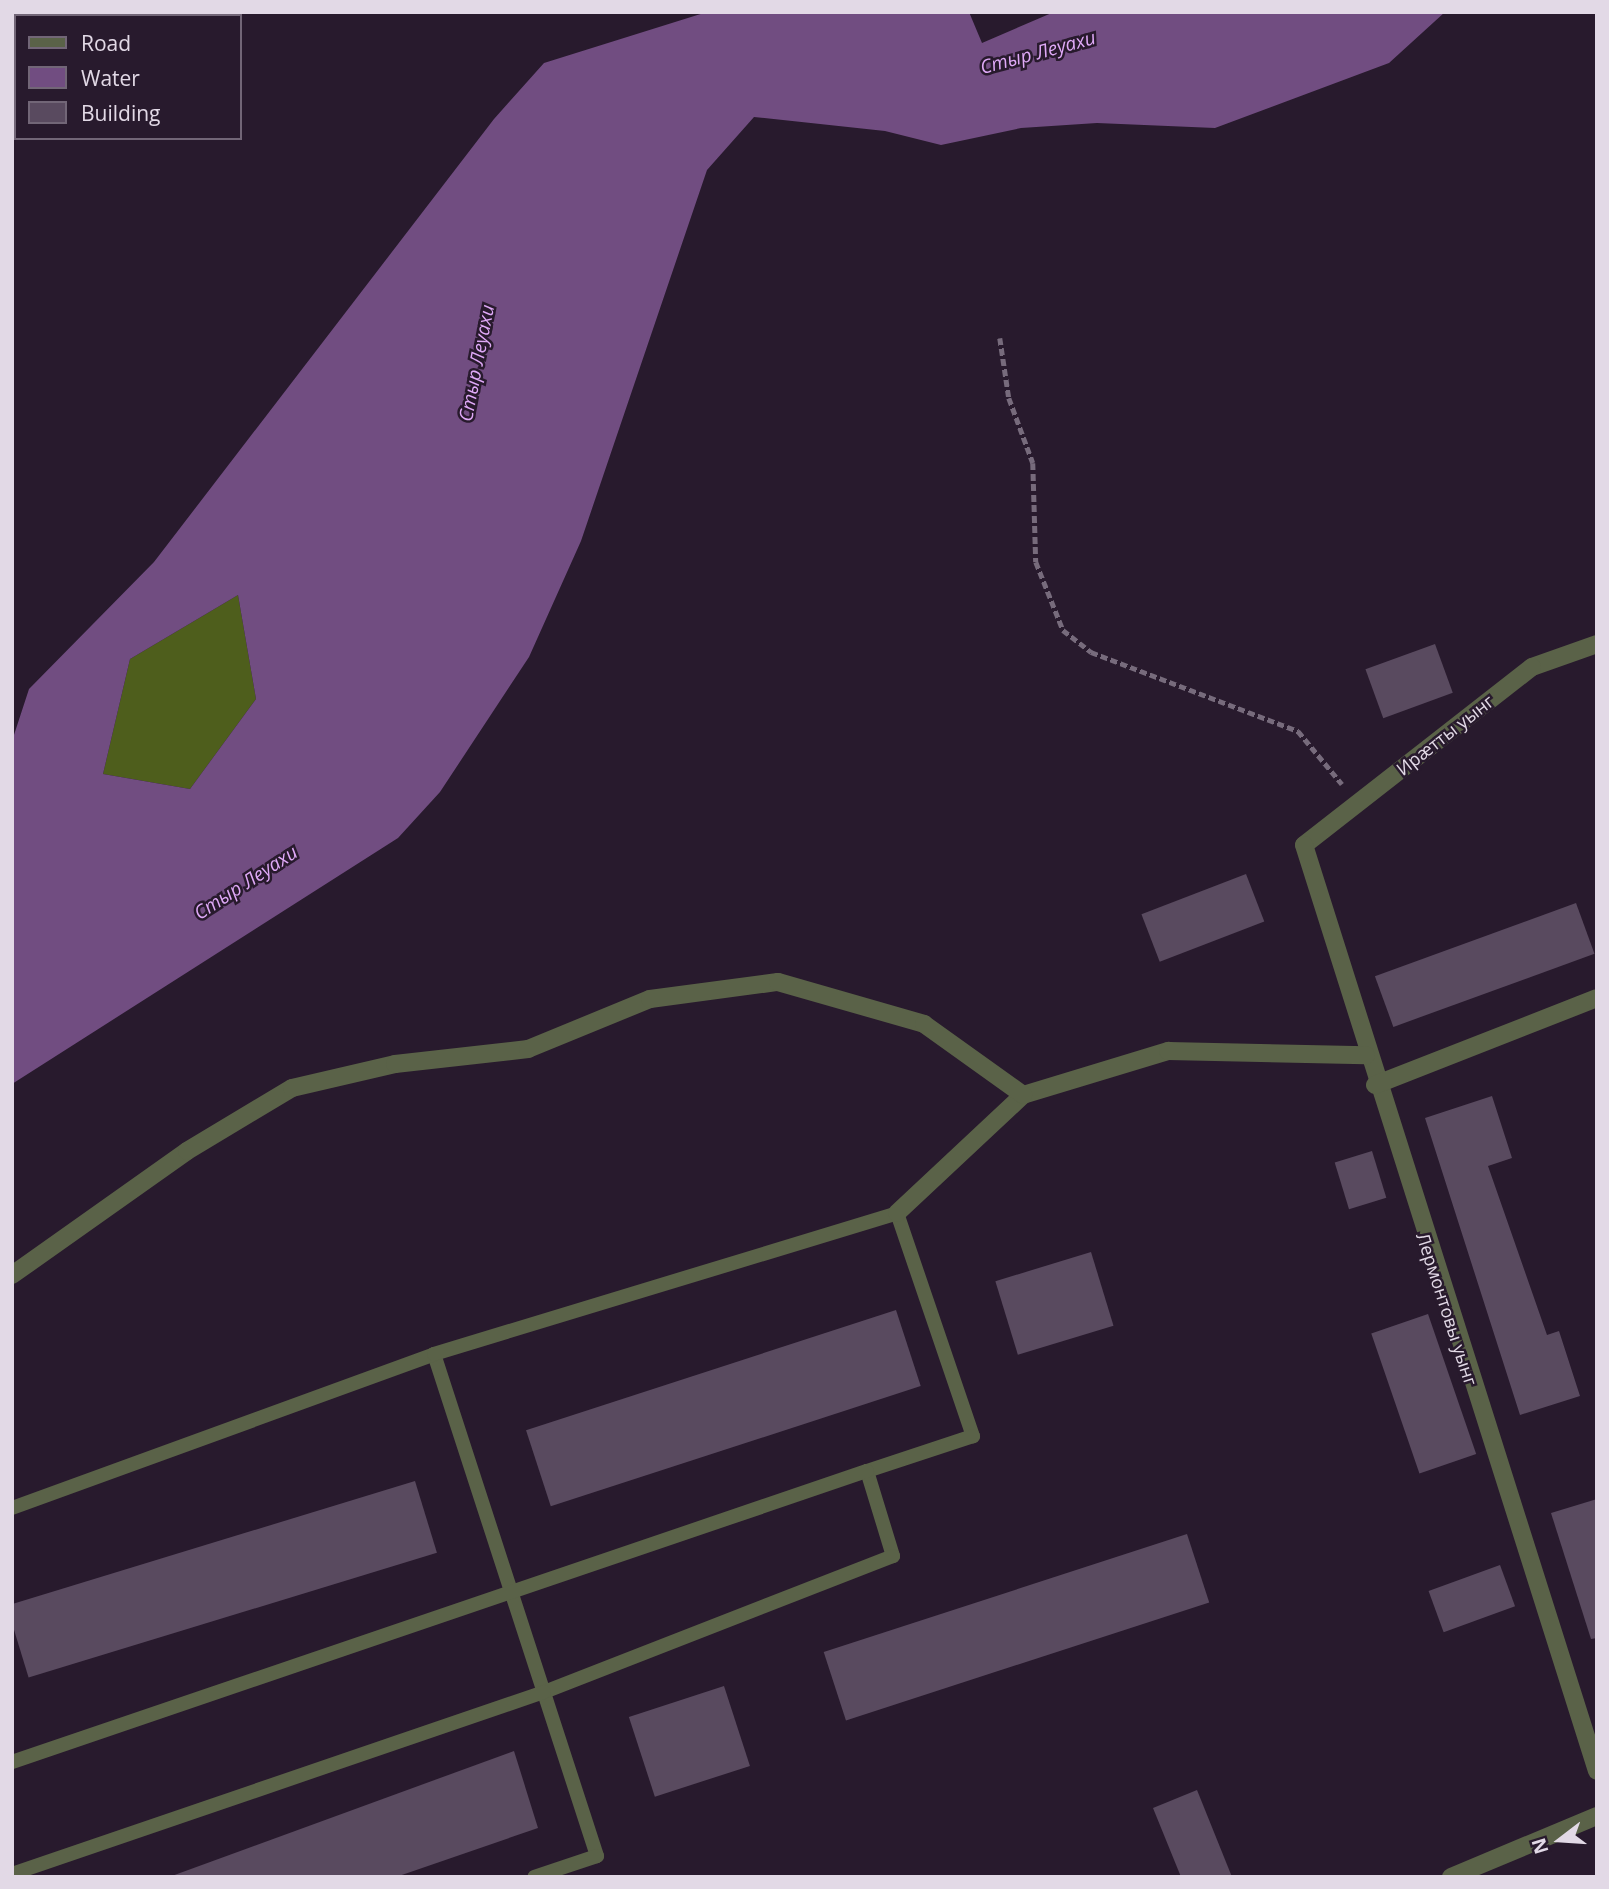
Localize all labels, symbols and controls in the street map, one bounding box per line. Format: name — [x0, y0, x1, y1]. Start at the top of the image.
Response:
legend — [14, 14, 242, 140]
water label: Стыр Леуахи — [978, 27, 1098, 79]
text: Road — [81, 29, 131, 57]
text: Water — [81, 64, 140, 92]
text: Building — [81, 99, 160, 127]
water label: Стыр Леуахи — [454, 303, 500, 423]
street label: Ирæтты уынг — [1392, 690, 1498, 780]
water label: Стыр Леуахи — [190, 841, 302, 925]
street label: Лермонтовы уынг — [1412, 1230, 1482, 1388]
north arrow — [1525, 1805, 1595, 1875]
text: N — [1525, 1835, 1555, 1857]

